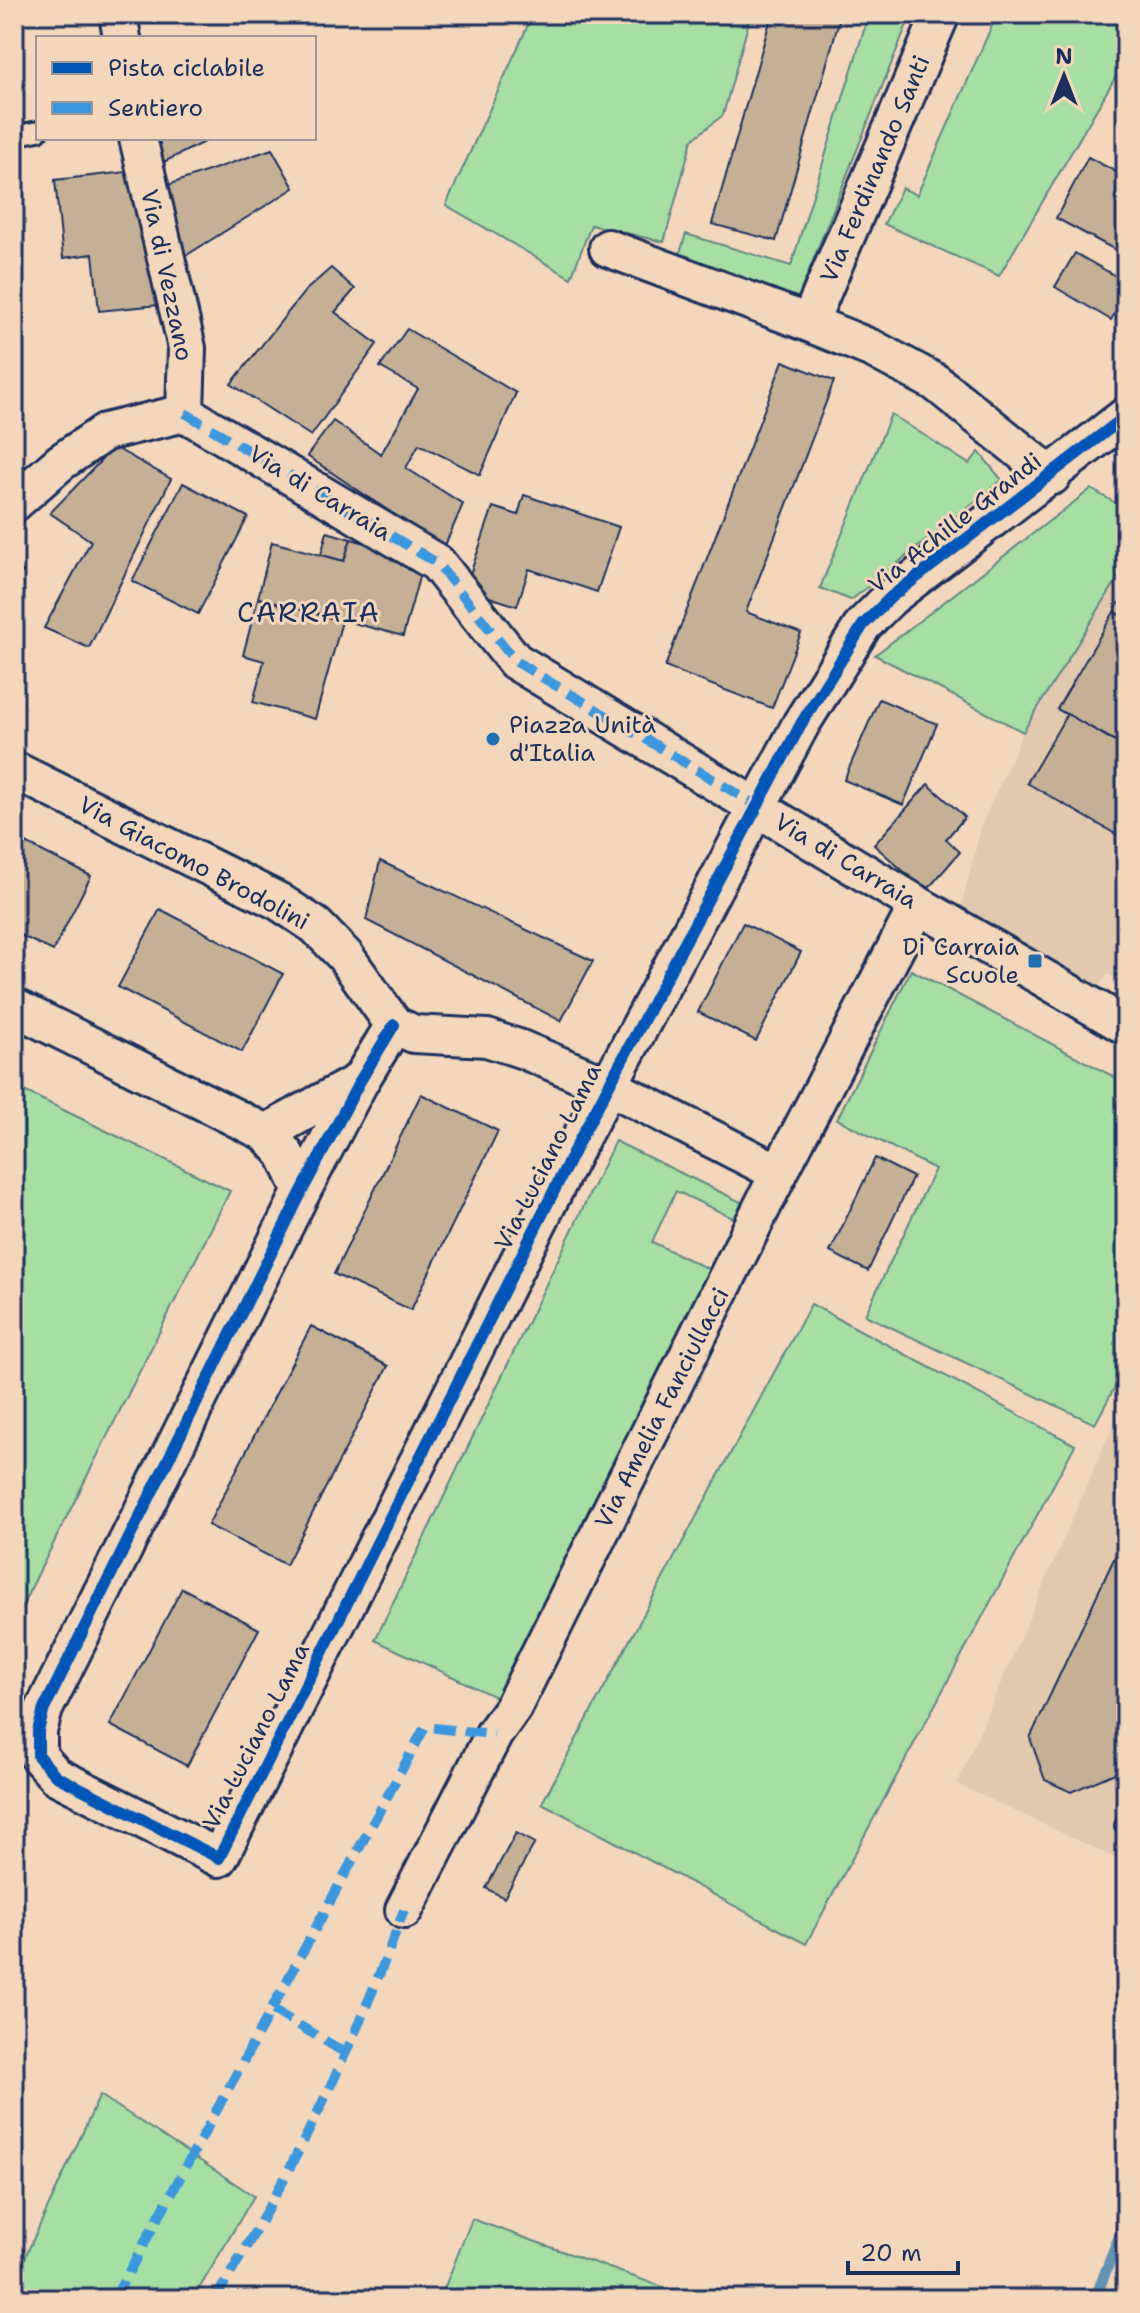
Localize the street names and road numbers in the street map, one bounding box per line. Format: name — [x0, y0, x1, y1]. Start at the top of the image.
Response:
street label: Via Ferdinando Santi — [813, 50, 937, 288]
street label: Via di Vezzano — [133, 186, 201, 364]
street label: Via di Carraia — [243, 438, 397, 548]
street label: Via Achille Grandi — [862, 445, 1048, 601]
street label: Via Giacomo Brodolini — [73, 788, 315, 938]
street label: Via di Carraia — [769, 806, 923, 916]
street label: Via Luciano Lama — [487, 1058, 609, 1256]
street label: Via Amelia Fanciullacci — [587, 1282, 737, 1534]
street label: Via Luciano Lama — [195, 1637, 317, 1835]

